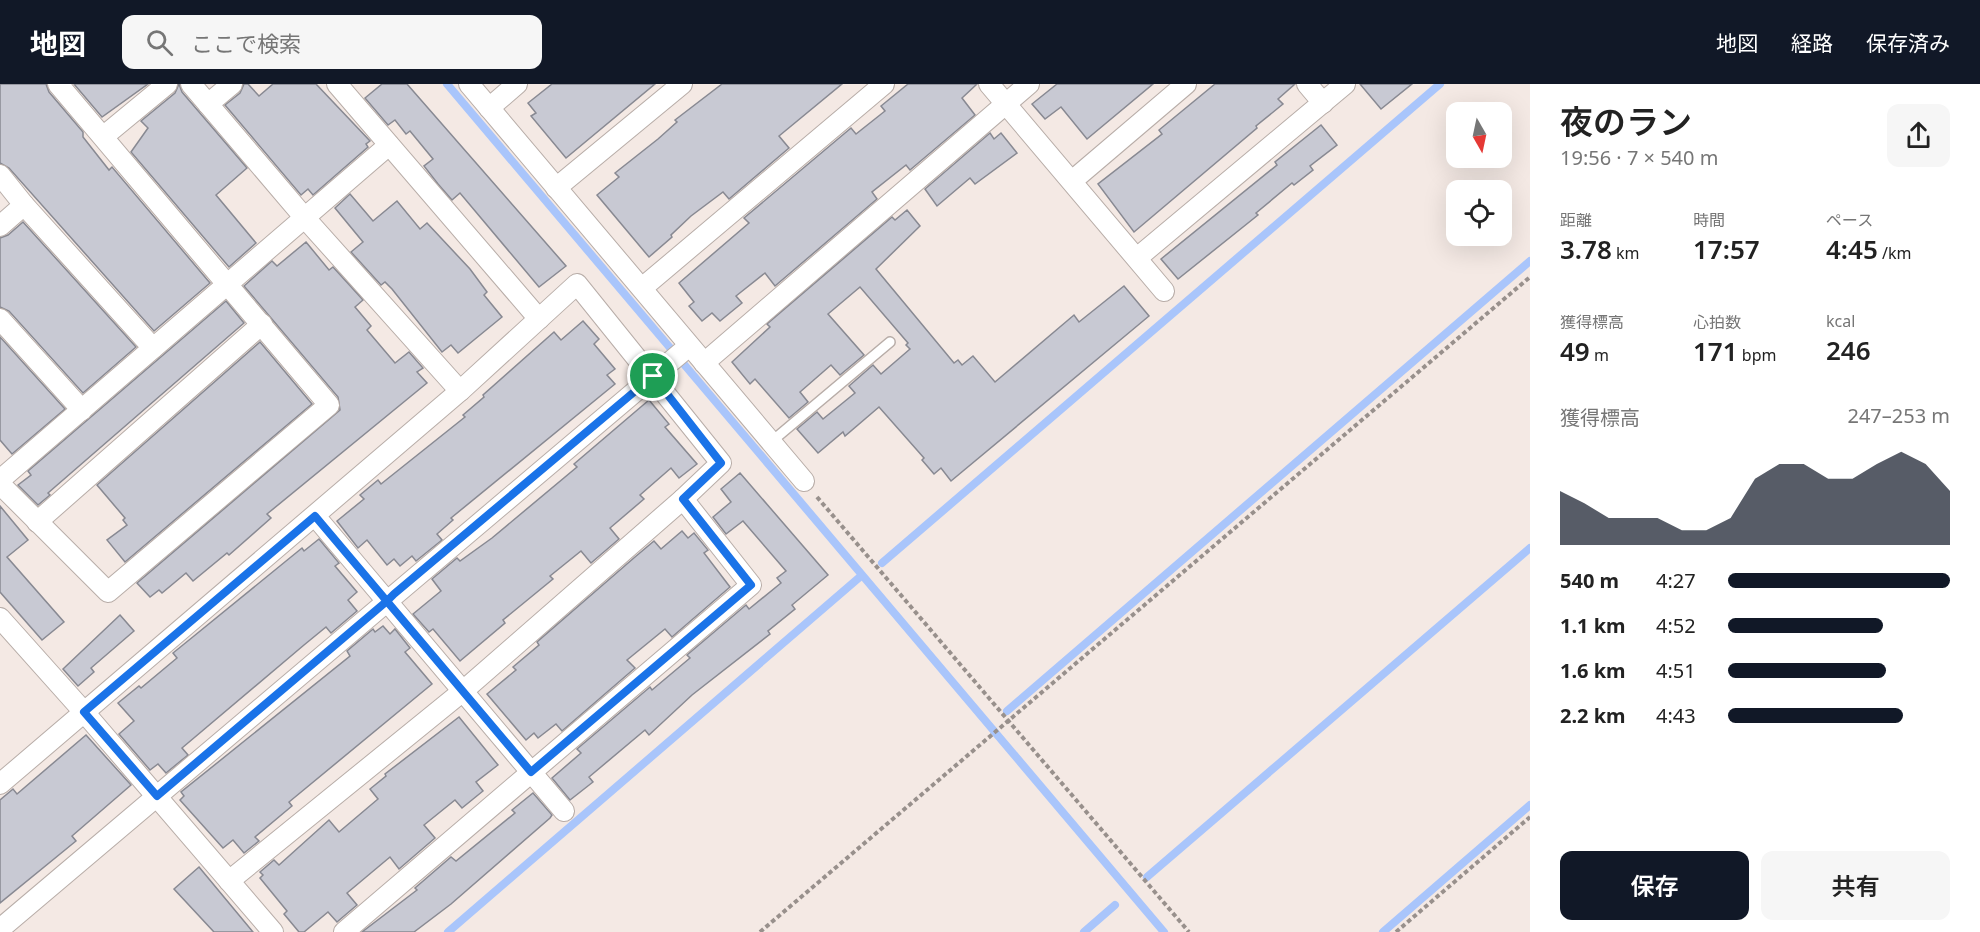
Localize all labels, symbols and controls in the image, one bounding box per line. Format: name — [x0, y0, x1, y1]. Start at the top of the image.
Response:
search box — [122, 15, 542, 69]
text: 地図 — [30, 24, 86, 62]
icon: search — [143, 26, 176, 59]
text: ここで検索 — [191, 28, 301, 58]
text: 地図 — [1716, 29, 1758, 57]
text: 経路 — [1791, 29, 1833, 57]
text: 保存済み — [1866, 29, 1950, 57]
text: 夜のラン — [1560, 99, 1692, 144]
north arrow — [1446, 102, 1512, 168]
map controls — [1446, 102, 1512, 246]
button: share — [1887, 104, 1950, 167]
text: 19:56 · 7 × 540 m — [1560, 144, 1718, 171]
button: locate — [1446, 180, 1512, 246]
text: 距離 — [1560, 209, 1592, 231]
text: 時間 — [1693, 209, 1725, 231]
text: ペース — [1826, 209, 1873, 231]
text: 3.78 — [1560, 231, 1612, 267]
text: 17:57 — [1693, 231, 1760, 267]
text: 4:45 — [1826, 231, 1878, 267]
text: km — [1612, 242, 1639, 264]
text: /km — [1878, 242, 1911, 264]
text: kcal — [1826, 310, 1855, 332]
text: 獲得標高 — [1560, 311, 1624, 333]
text: 心拍数 — [1693, 311, 1741, 333]
text: 246 — [1826, 332, 1871, 368]
text: 49 — [1560, 333, 1590, 369]
text: 171 — [1693, 333, 1738, 369]
text: m — [1590, 344, 1609, 366]
text: bpm — [1738, 344, 1776, 366]
pin — [627, 350, 678, 401]
icon: arrive — [636, 359, 669, 392]
text: 247–253 m — [1847, 402, 1950, 429]
text: 獲得標高 — [1560, 404, 1640, 431]
text: 540 m — [1560, 567, 1619, 594]
text: 4:27 — [1656, 567, 1696, 594]
text: 1.1 km — [1560, 612, 1626, 639]
text: 4:52 — [1656, 612, 1696, 639]
text: 1.6 km — [1560, 657, 1626, 684]
text: 4:51 — [1656, 657, 1696, 684]
text: 2.2 km — [1560, 702, 1626, 729]
text: 4:43 — [1656, 702, 1696, 729]
button: 保存 — [1560, 851, 1749, 920]
button: 共有 — [1761, 851, 1950, 920]

